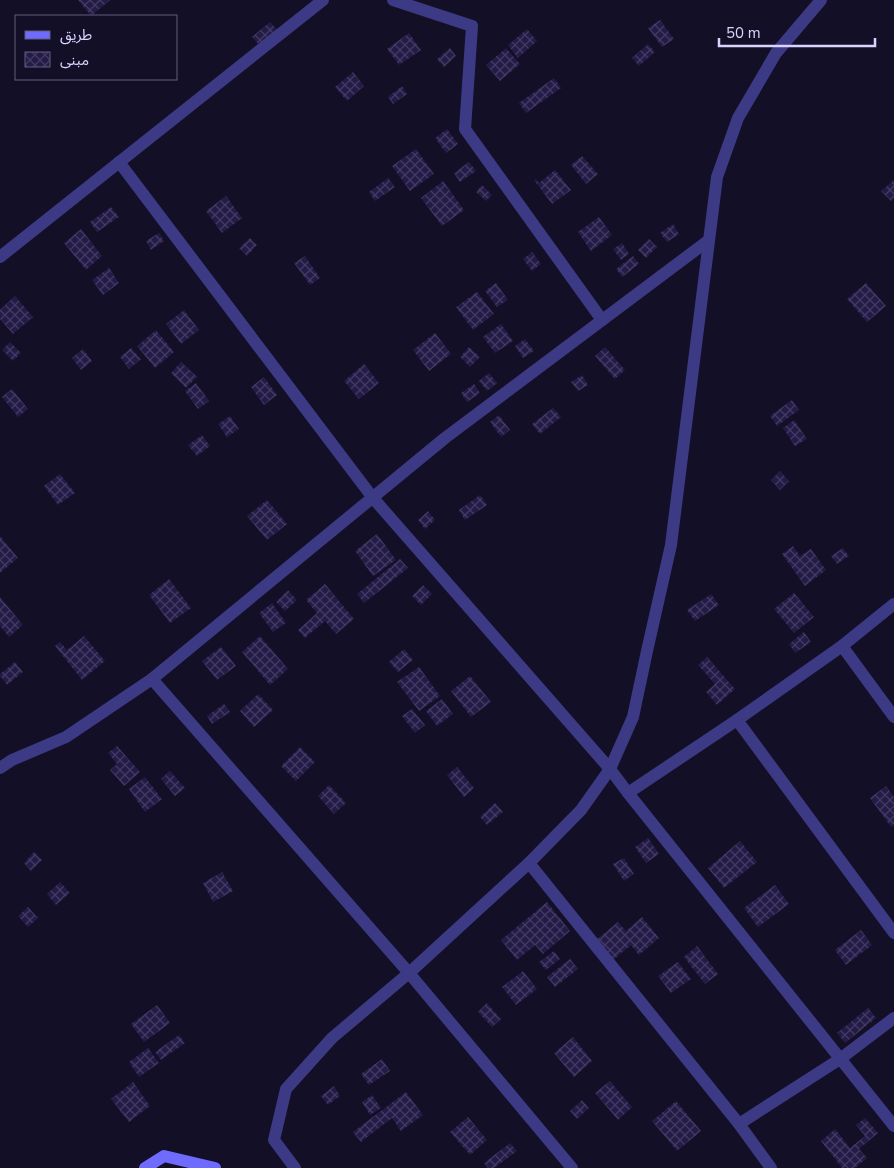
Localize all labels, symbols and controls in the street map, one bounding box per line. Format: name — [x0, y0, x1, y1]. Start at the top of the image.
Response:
legend — [15, 15, 178, 80]
scale bar — [719, 15, 875, 47]
text: 50 m — [726, 23, 761, 43]
text: طريق — [60, 25, 92, 45]
text: مبنى — [60, 50, 89, 70]

